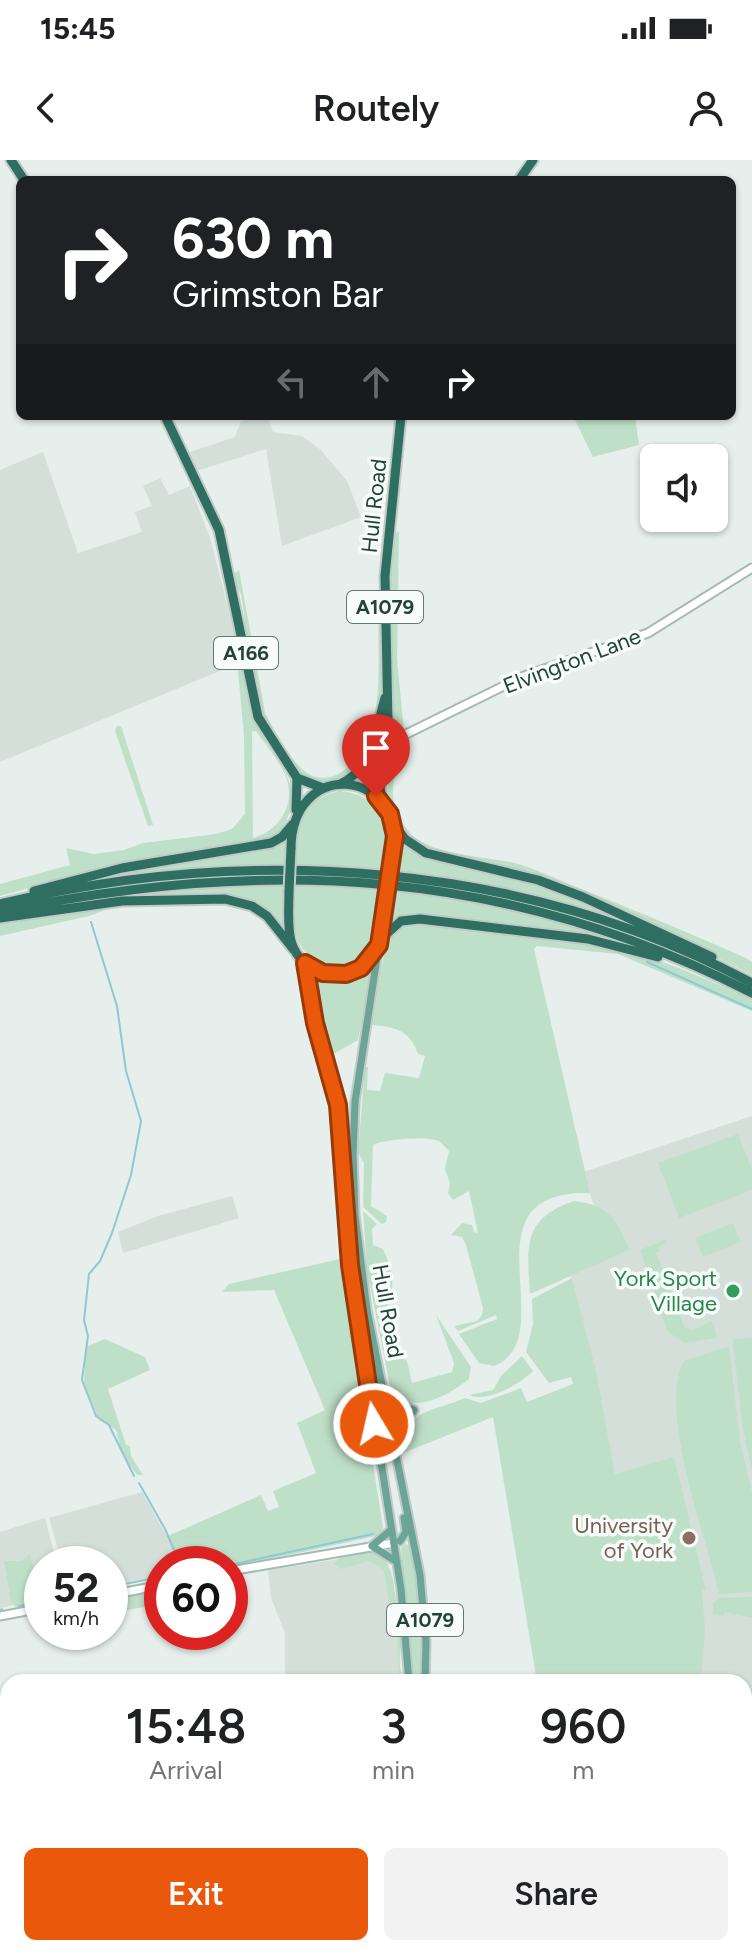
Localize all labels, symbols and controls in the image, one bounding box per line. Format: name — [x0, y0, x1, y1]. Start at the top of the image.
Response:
text: 15:45 — [40, 10, 116, 47]
icon: back — [24, 86, 68, 130]
icon: person — [684, 86, 728, 130]
text: Routely — [313, 87, 439, 130]
text: 630 m — [172, 205, 334, 272]
icon: right — [40, 208, 144, 312]
text: Grimston Bar — [172, 273, 383, 316]
icon: left — [270, 360, 314, 404]
icon: ahead — [354, 360, 398, 404]
icon: right — [438, 360, 482, 404]
map controls — [640, 444, 728, 532]
button: sound — [640, 444, 728, 532]
street label: Hull Road — [356, 458, 392, 554]
road number: A1079 — [347, 591, 423, 623]
street label: Elvington Lane — [499, 622, 645, 700]
road number: A166 — [214, 637, 278, 669]
pin — [342, 714, 410, 796]
icon: arrive — [354, 726, 398, 770]
street label: Hull Road — [366, 1262, 410, 1360]
place label: York Sport Village — [614, 1265, 717, 1317]
marker: York Sport Village — [724, 1282, 742, 1300]
position arrow — [332, 1382, 416, 1466]
place label: University of York — [574, 1512, 673, 1564]
marker: University of York — [680, 1529, 698, 1547]
speed limit sign: 60 — [144, 1546, 248, 1650]
text: 52 — [53, 1564, 99, 1612]
road number: A1079 — [387, 1604, 463, 1636]
text: km/h — [53, 1606, 99, 1630]
text: 15:48 — [126, 1697, 247, 1755]
text: 3 — [380, 1697, 407, 1755]
text: 960 — [540, 1697, 626, 1755]
text: Arrival — [149, 1754, 223, 1786]
text: min — [372, 1754, 415, 1786]
text: m — [572, 1754, 594, 1786]
button: Exit — [24, 1848, 368, 1940]
button: Share — [384, 1848, 728, 1940]

